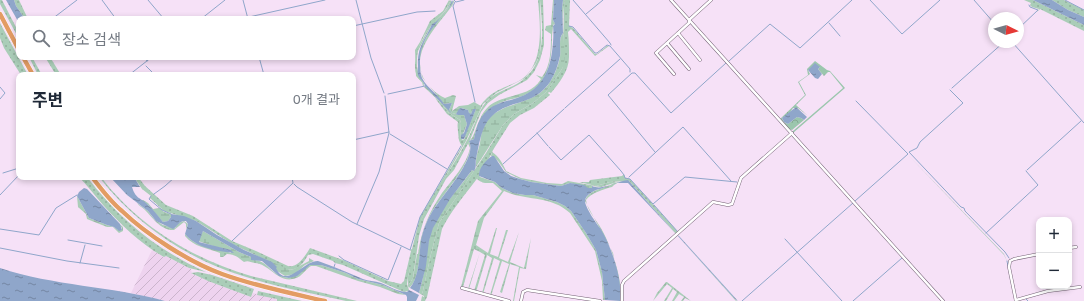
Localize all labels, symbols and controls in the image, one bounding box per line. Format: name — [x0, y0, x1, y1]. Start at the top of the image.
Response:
north arrow — [988, 12, 1024, 48]
search box — [16, 16, 356, 60]
icon: search — [30, 27, 52, 49]
text: 장소 검색 — [62, 30, 121, 48]
text: 주변 — [32, 89, 63, 110]
text: 0개 결과 — [293, 91, 340, 107]
map controls — [1036, 217, 1072, 289]
button: + — [1036, 217, 1072, 253]
button: − — [1036, 253, 1072, 289]

